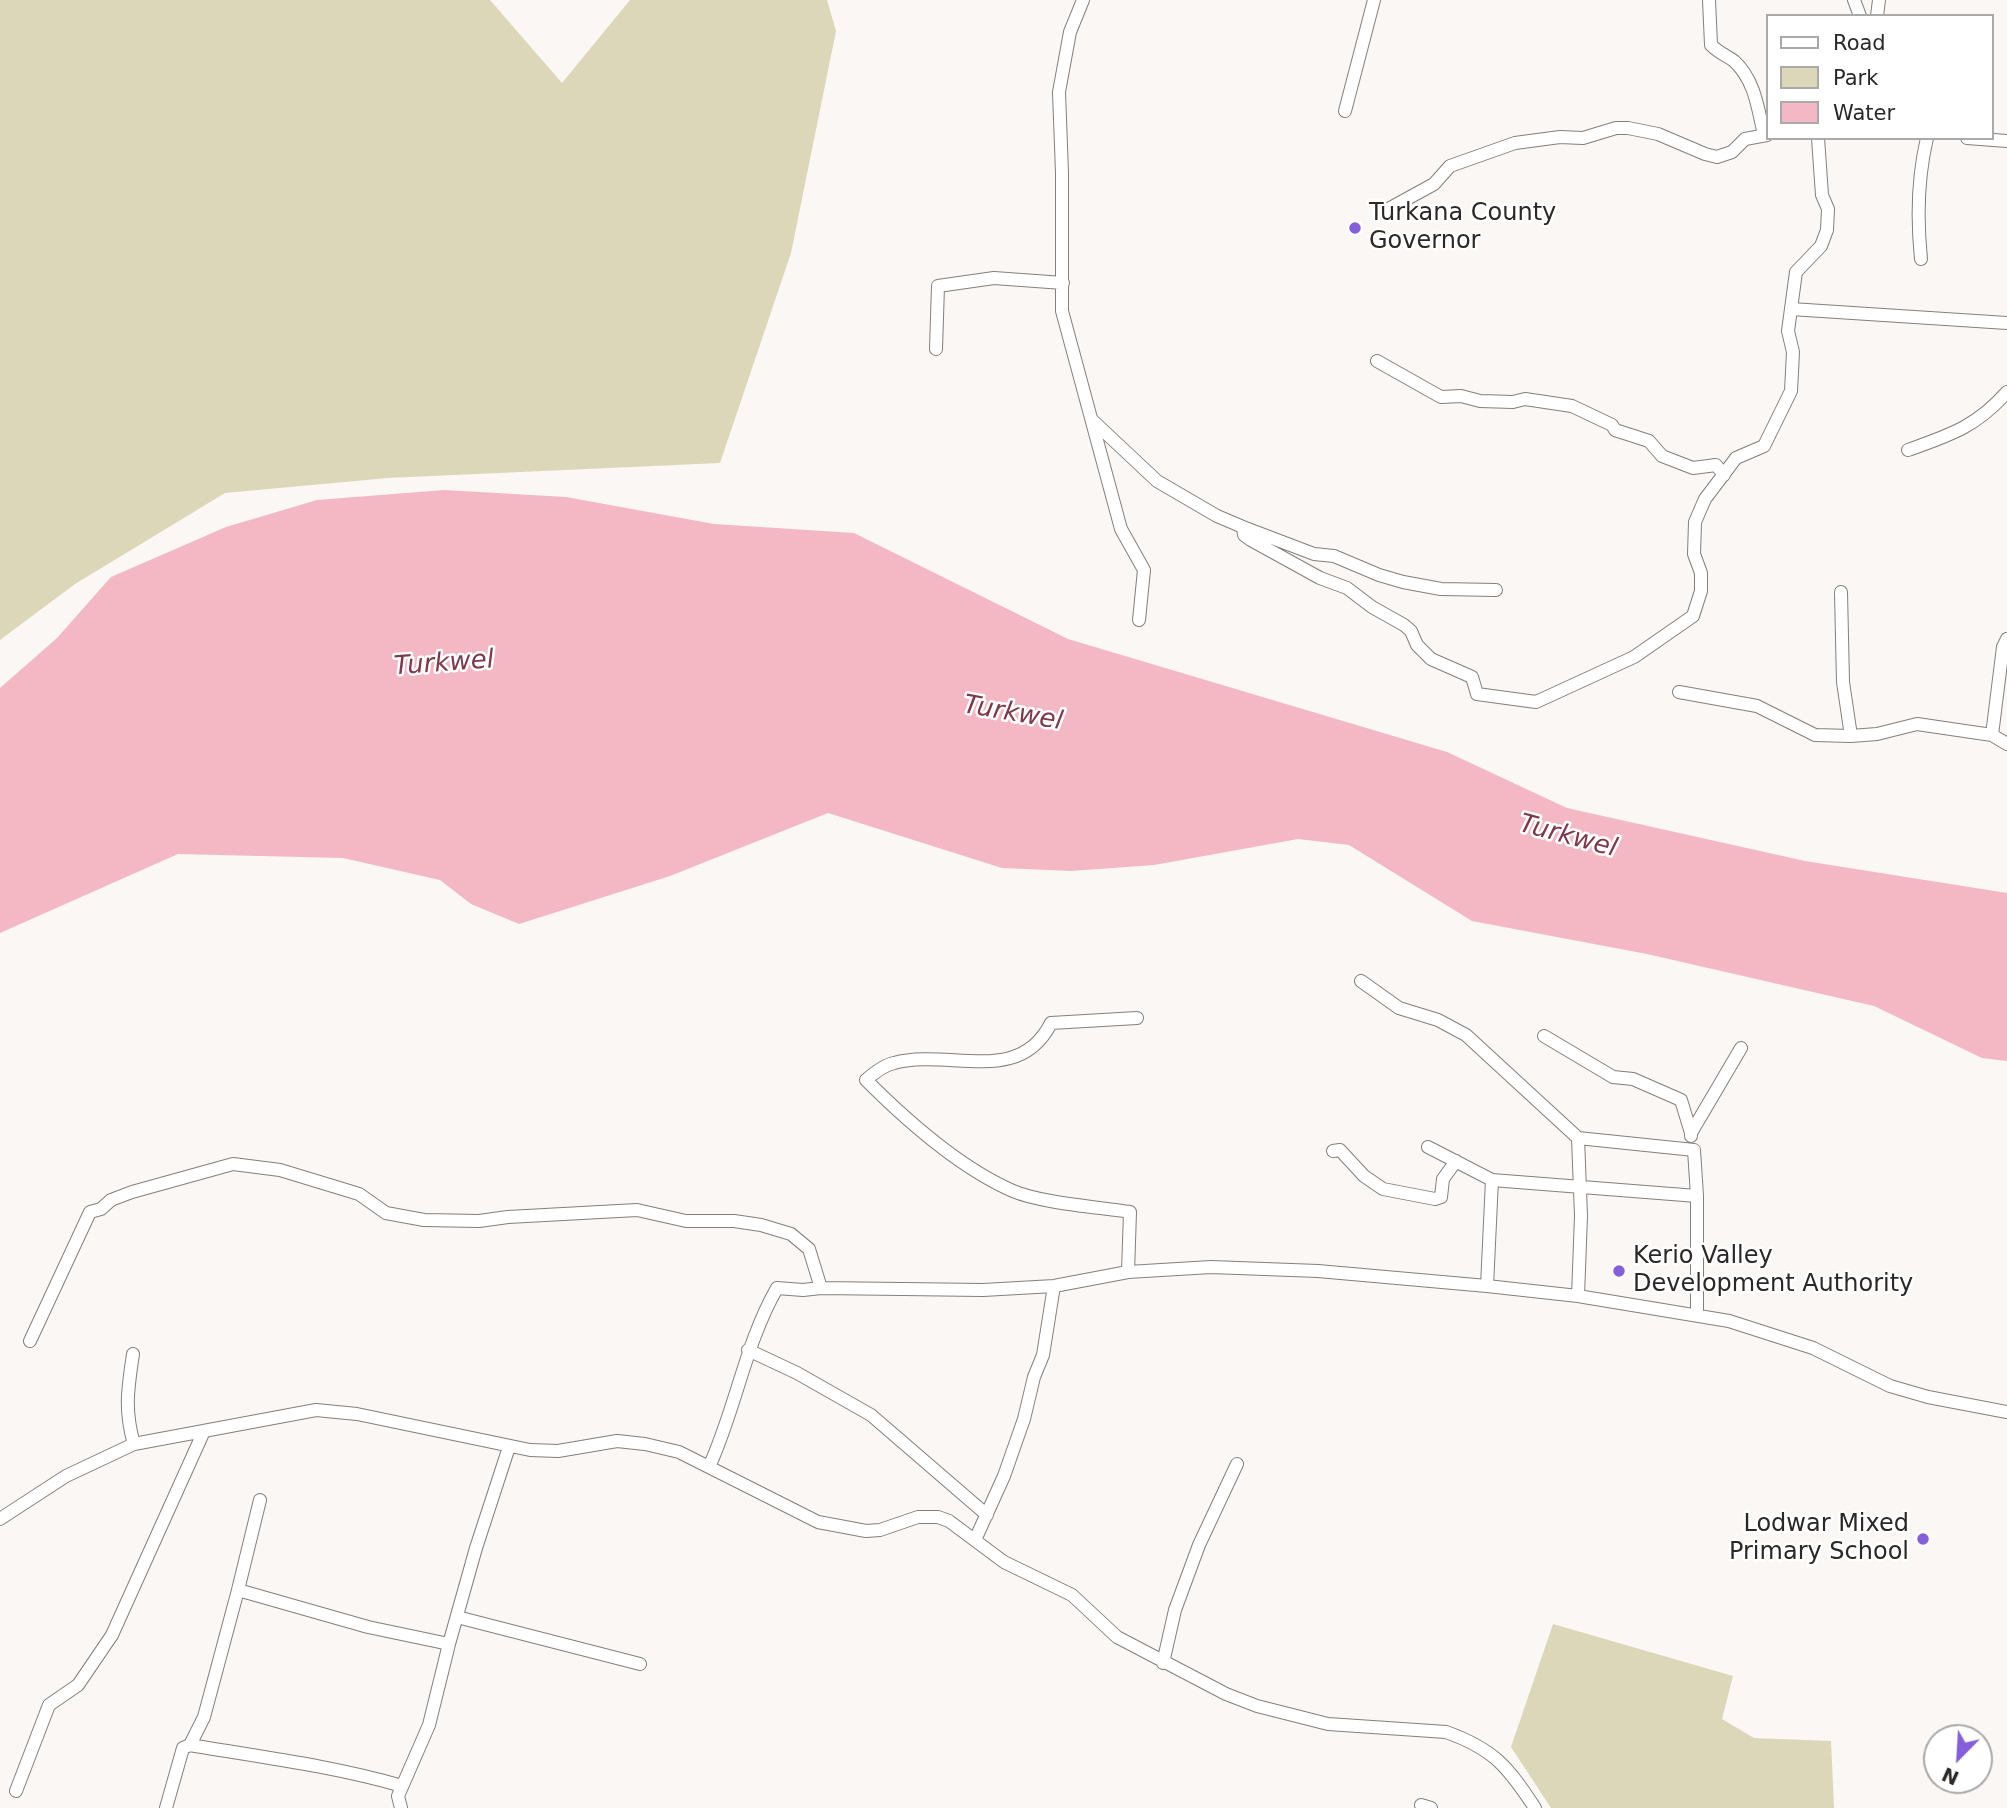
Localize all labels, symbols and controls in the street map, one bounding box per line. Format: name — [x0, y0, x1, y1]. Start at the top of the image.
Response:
legend — [1766, 14, 1993, 140]
text: Road — [1833, 31, 1886, 55]
text: Park — [1833, 66, 1878, 90]
text: Water — [1833, 101, 1895, 125]
place label: Turkana County Governor — [1369, 200, 1556, 256]
marker: Turkana County Governor — [1347, 220, 1363, 236]
water label: Turkwel — [393, 645, 495, 683]
water label: Turkwel — [961, 690, 1065, 738]
water label: Turkwel — [1516, 809, 1620, 865]
place label: Kerio Valley Development Authority — [1633, 1243, 1913, 1299]
marker: Kerio Valley Development Authority — [1611, 1263, 1627, 1279]
place label: Lodwar Mixed Primary School — [1729, 1511, 1909, 1567]
marker: Lodwar Mixed Primary School — [1915, 1531, 1931, 1547]
north arrow — [1923, 1724, 1993, 1794]
text: N — [1939, 1763, 1962, 1790]

